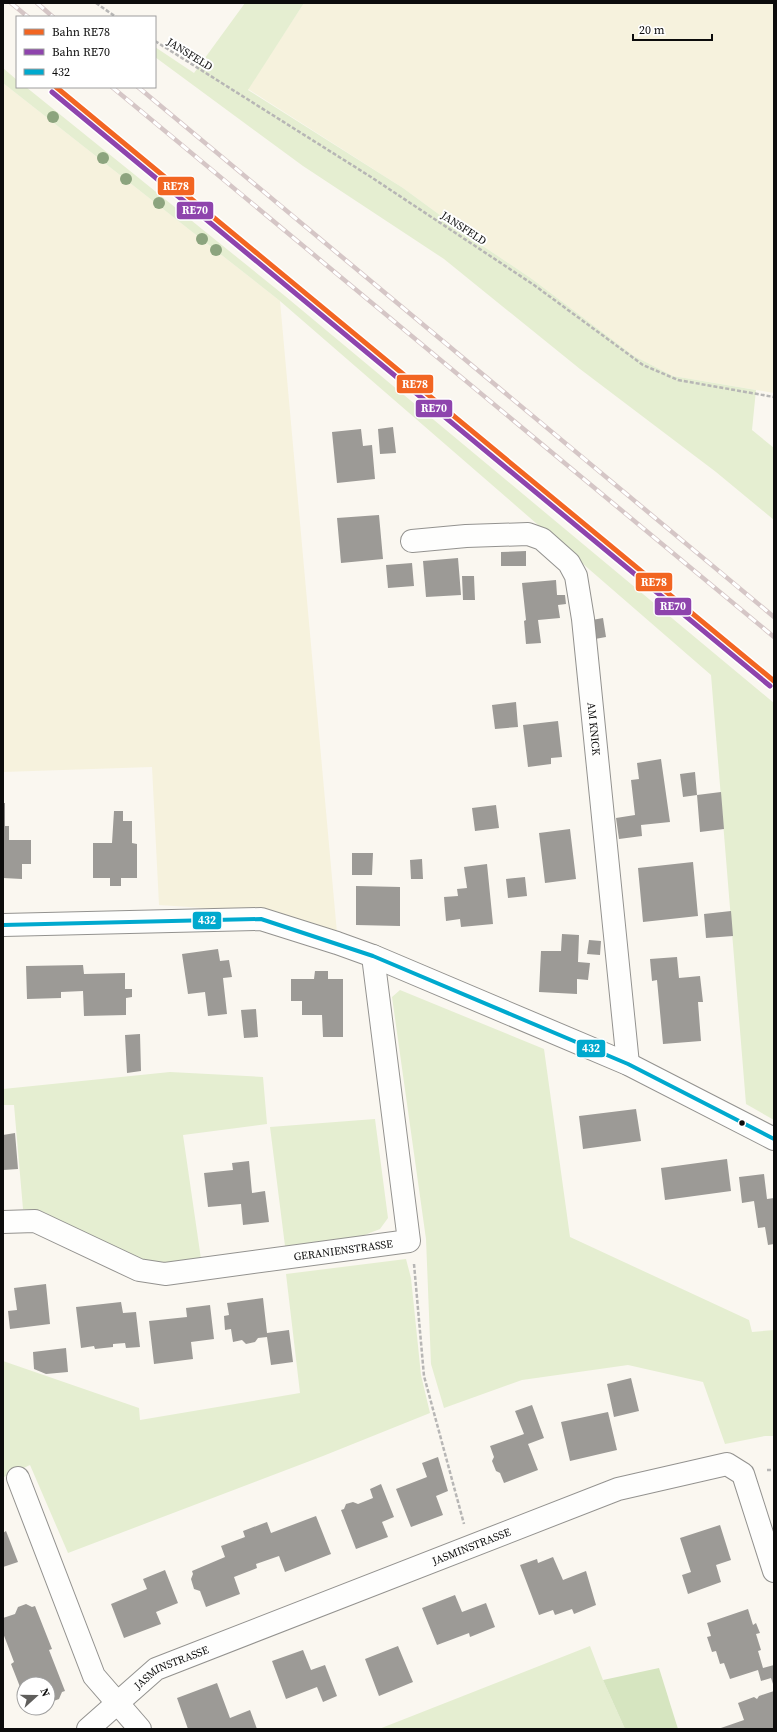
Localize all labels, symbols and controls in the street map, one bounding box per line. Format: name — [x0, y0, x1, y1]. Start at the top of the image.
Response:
legend — [16, 16, 156, 88]
scale bar — [633, 16, 712, 42]
text: 20 m — [639, 22, 665, 38]
text: Bahn RE78 — [52, 24, 110, 40]
street label: JANSFELD — [163, 34, 216, 75]
text: Bahn RE70 — [52, 44, 110, 60]
text: 432 — [52, 64, 70, 80]
line badge: RE78 — [157, 176, 195, 196]
text: RE78 — [163, 179, 189, 194]
line badge: RE70 — [176, 201, 214, 220]
text: RE70 — [182, 203, 208, 218]
street label: JANSFELD — [437, 208, 490, 249]
line badge: RE78 — [396, 374, 434, 394]
text: RE78 — [402, 377, 428, 392]
line badge: RE70 — [415, 399, 453, 418]
text: RE70 — [421, 401, 447, 416]
line badge: RE78 — [635, 572, 673, 592]
text: RE78 — [641, 575, 667, 590]
line badge: RE70 — [654, 597, 692, 616]
text: RE70 — [660, 599, 686, 614]
street label: AM KNICK — [583, 702, 604, 757]
line badge: 432 — [192, 911, 222, 930]
text: 432 — [198, 913, 216, 928]
line badge: 432 — [576, 1039, 606, 1058]
text: 432 — [582, 1041, 600, 1056]
unlabelled marker — [737, 1118, 747, 1128]
street label: GERANIENSTRASSE — [293, 1236, 394, 1265]
street label: JASMINSTRASSE — [429, 1524, 513, 1569]
street label: JASMINSTRASSE — [130, 1642, 211, 1694]
north arrow — [16, 1676, 56, 1716]
text: N — [36, 1686, 53, 1699]

